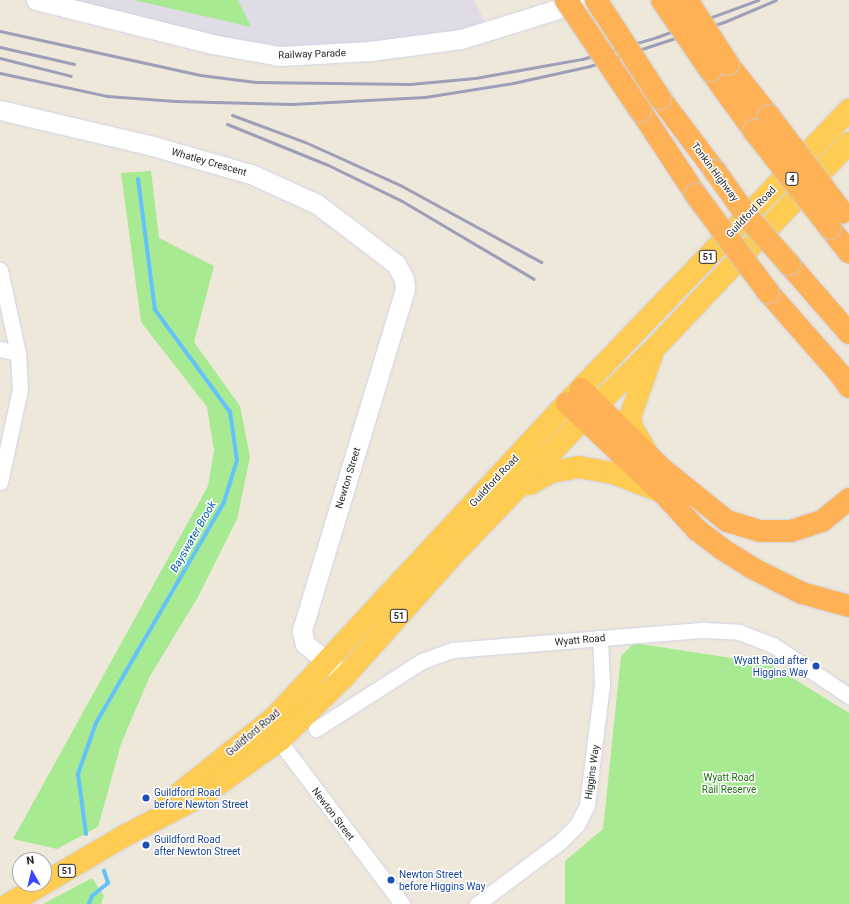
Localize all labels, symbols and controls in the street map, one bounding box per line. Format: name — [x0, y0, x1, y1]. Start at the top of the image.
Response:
street label: Railway Parade — [278, 47, 346, 61]
street label: Tonkin Highway — [689, 140, 741, 204]
street label: Whatley Crescent — [170, 146, 248, 178]
road number: 4 — [785, 172, 799, 186]
street label: Guildford Road — [724, 184, 778, 240]
road number: 51 — [698, 250, 718, 264]
street label: Newton Street — [333, 446, 363, 510]
street label: Guildford Road — [467, 453, 521, 509]
water label: Bayswater Brook — [168, 499, 220, 575]
road number: 51 — [389, 609, 409, 623]
street label: Wyatt Road — [554, 632, 606, 648]
place label: Wyatt Road after Higgins Way — [734, 654, 808, 678]
marker: Wyatt Road after Higgins Way — [811, 661, 821, 671]
street label: Guildford Road — [224, 707, 282, 759]
street label: Higgins Way — [582, 744, 602, 800]
park label: Wyatt Road Rail Reserve — [702, 771, 756, 794]
street label: Newton Street — [309, 785, 357, 843]
place label: Guildford Road before Newton Street — [154, 786, 248, 810]
marker: Guildford Road before Newton Street — [141, 793, 151, 803]
place label: Guildford Road after Newton Street — [154, 833, 241, 856]
marker: Guildford Road after Newton Street — [141, 840, 151, 850]
north arrow — [12, 852, 52, 892]
text: N — [26, 854, 35, 868]
road number: 51 — [57, 864, 77, 878]
place label: Newton Street before Higgins Way — [399, 868, 485, 892]
marker: Newton Street before Higgins Way — [386, 875, 396, 885]

